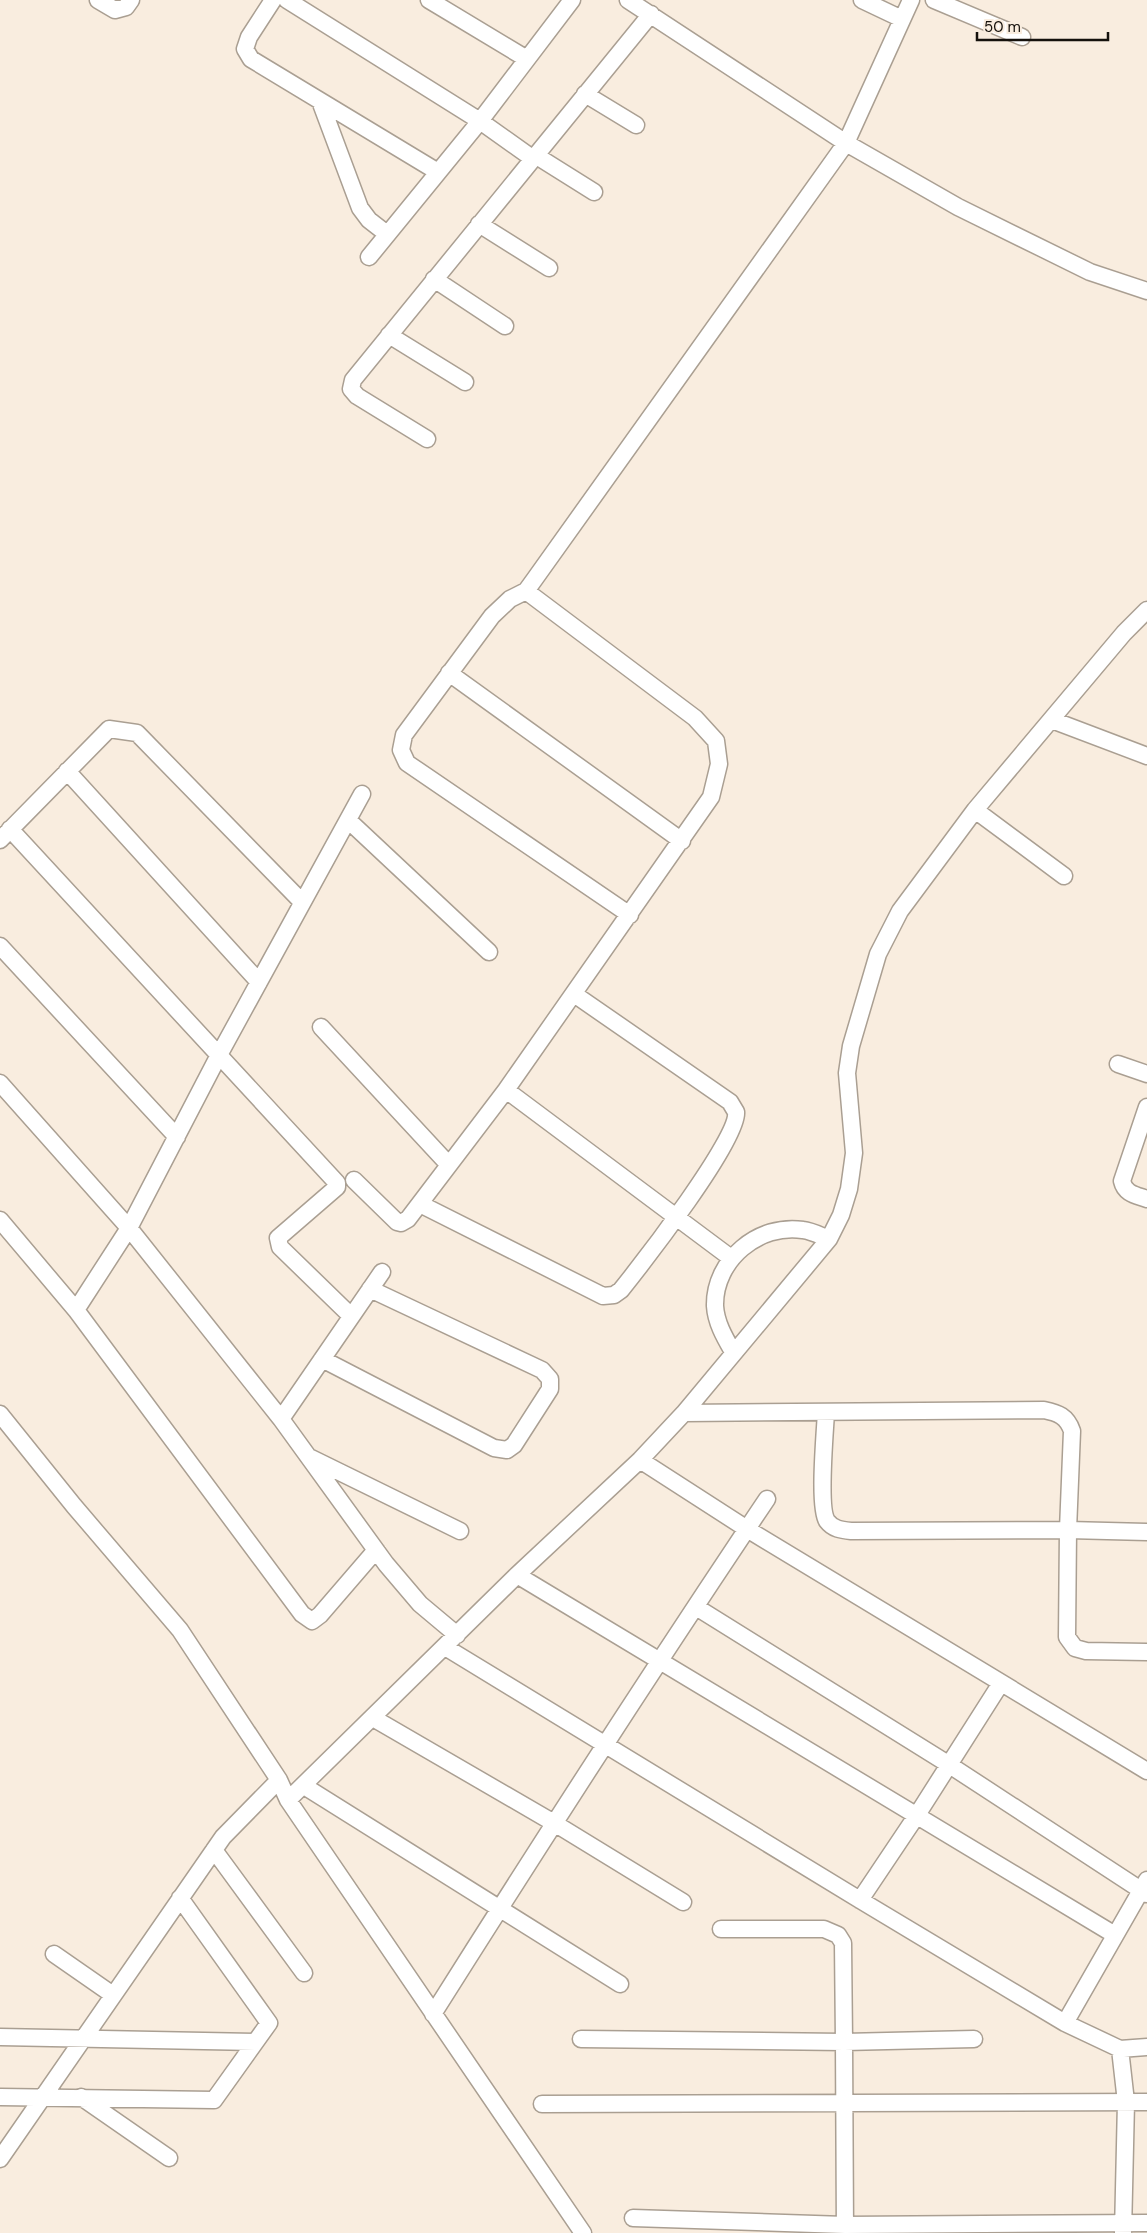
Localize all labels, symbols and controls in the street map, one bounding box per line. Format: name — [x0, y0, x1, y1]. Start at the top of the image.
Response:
scale bar — [977, 10, 1108, 42]
text: 50 m — [984, 17, 1021, 37]

